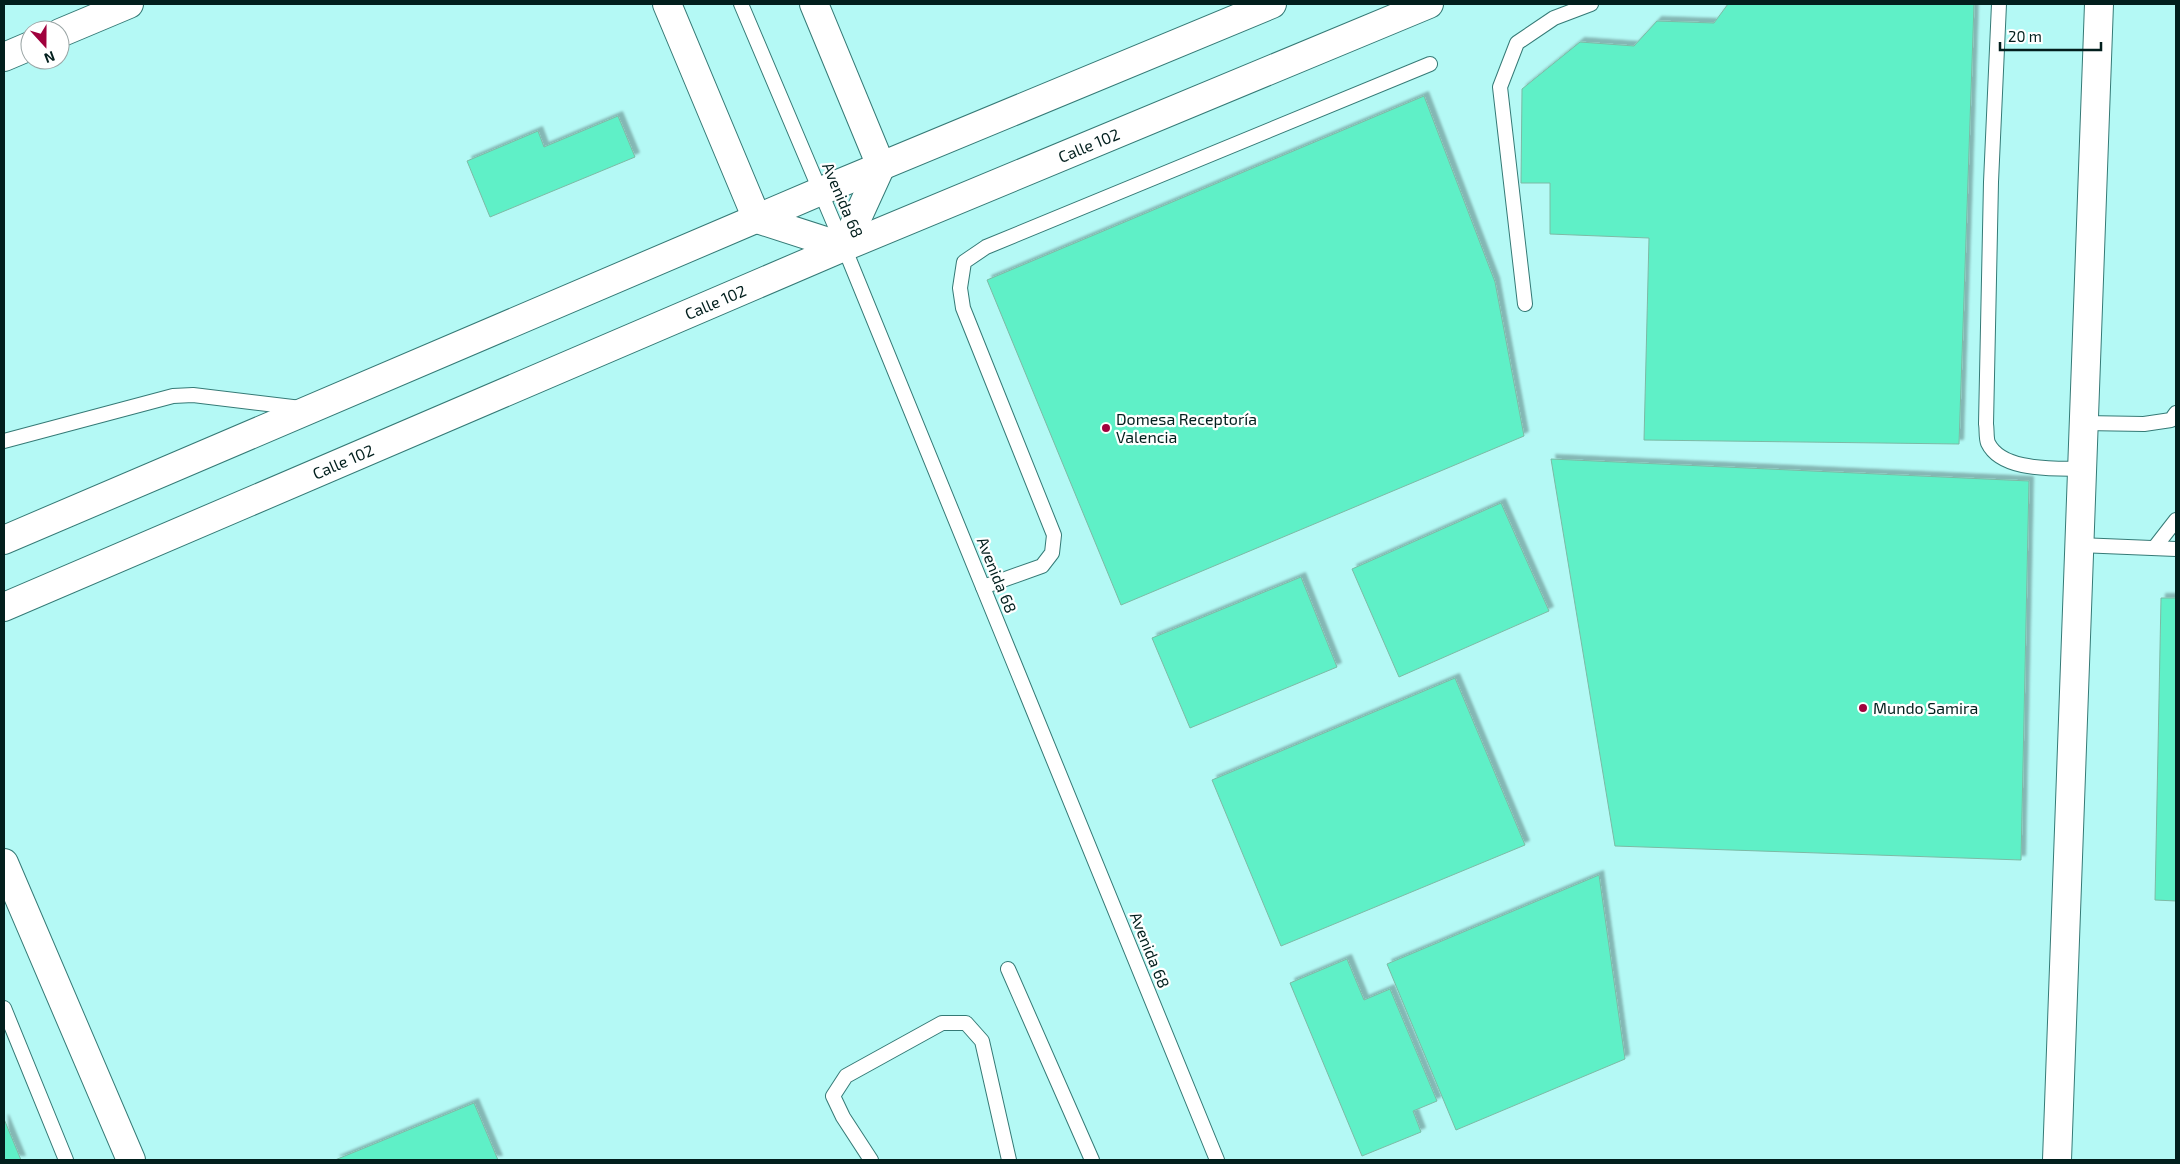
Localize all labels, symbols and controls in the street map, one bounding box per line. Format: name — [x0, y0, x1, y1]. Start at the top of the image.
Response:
north arrow — [20, 20, 70, 70]
scale bar — [2000, 20, 2101, 52]
text: 20 m — [2008, 27, 2042, 45]
text: N — [42, 48, 58, 67]
street label: Calle 102 — [1055, 124, 1122, 166]
street label: Avenida 68 — [819, 159, 868, 240]
street label: Calle 102 — [682, 280, 749, 323]
place label: Domesa Receptoría Valencia — [1116, 409, 1257, 446]
marker: Domesa Receptoría Valencia — [1100, 422, 1112, 434]
street label: Calle 102 — [310, 440, 376, 483]
street label: Avenida 68 — [974, 534, 1021, 616]
place label: Mundo Samira — [1873, 698, 1978, 717]
marker: Mundo Samira — [1857, 702, 1869, 714]
street label: Avenida 68 — [1127, 909, 1174, 991]

